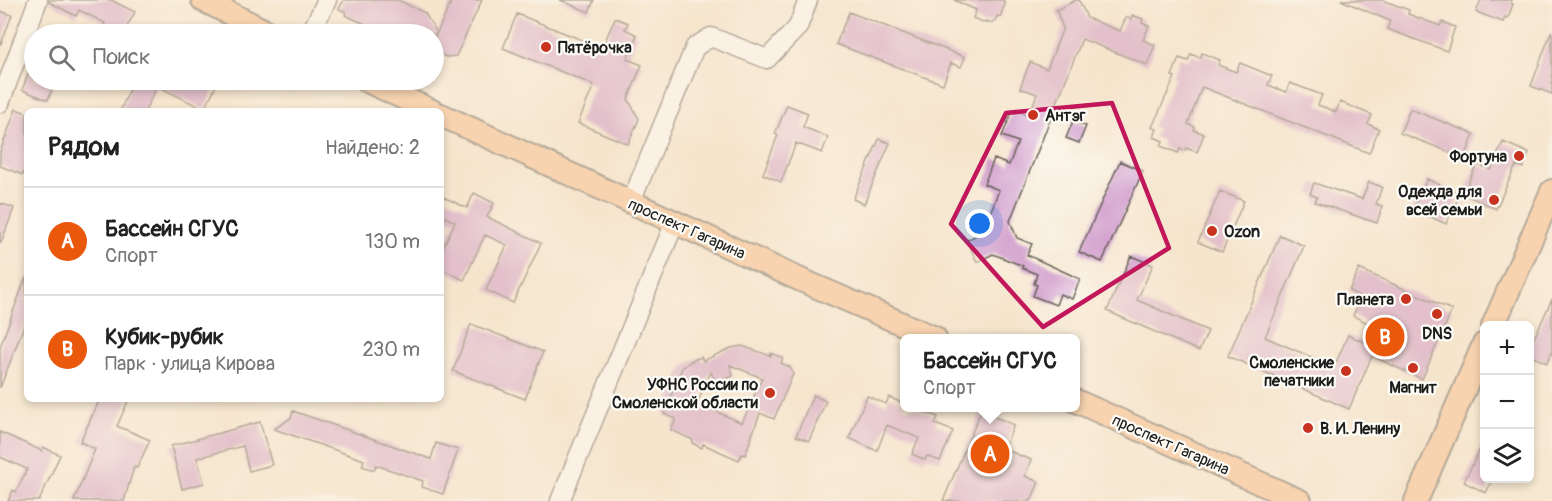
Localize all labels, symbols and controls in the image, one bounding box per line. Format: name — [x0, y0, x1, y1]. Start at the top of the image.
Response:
search box — [24, 24, 444, 90]
place label: Пятёрочка — [558, 38, 632, 58]
marker: Пятёрочка — [539, 40, 553, 54]
icon: search — [45, 41, 78, 74]
text: Поиск — [93, 43, 150, 71]
place label: Антэг — [1045, 106, 1086, 126]
marker: Антэг — [1026, 108, 1040, 122]
text: Рядом — [48, 131, 120, 163]
text: Найдено: 2 — [325, 135, 420, 160]
place label: Фортуна — [1449, 147, 1508, 167]
marker: Фортуна — [1512, 149, 1526, 163]
place label: Одежда для всей семьи — [1398, 182, 1483, 220]
marker: Одежда для всей семьи — [1487, 193, 1501, 207]
street label: проспект Гагарина — [625, 194, 748, 264]
your location — [965, 209, 994, 238]
text: Бассейн СГУС — [105, 215, 239, 243]
place label: Ozon — [1224, 222, 1260, 242]
marker: Ozon — [1205, 224, 1219, 238]
text: A — [61, 229, 74, 254]
text: 130 m — [365, 229, 420, 254]
text: Спорт — [105, 243, 158, 268]
place label: Планета — [1337, 290, 1395, 310]
marker: Планета — [1399, 292, 1413, 306]
marker: DNS — [1430, 307, 1444, 321]
pin: B — [1366, 314, 1404, 360]
map controls — [1480, 321, 1534, 483]
button: + — [1480, 321, 1534, 375]
text: Кубик-рубик — [105, 323, 224, 351]
place label: DNS — [1422, 324, 1452, 344]
popup — [900, 334, 1080, 412]
text: B — [62, 337, 73, 362]
text: 230 m — [363, 337, 420, 362]
text: Бассейн СГУС — [923, 347, 1057, 375]
text: Парк · улица Кирова — [105, 351, 275, 376]
place label: Смоленские печатники — [1249, 353, 1335, 391]
marker: Магнит — [1406, 361, 1420, 375]
marker: Смоленские печатники — [1339, 364, 1353, 378]
place label: УФНС России по Смоленской области — [612, 375, 759, 413]
text: Спорт — [923, 375, 976, 400]
button: − — [1480, 375, 1534, 429]
place label: Магнит — [1389, 378, 1438, 398]
marker: УФНС России по Смоленской области — [763, 386, 777, 400]
street label: проспект Гагарина — [1109, 410, 1232, 480]
place label: В. И. Ленину — [1320, 419, 1400, 439]
marker: В. И. Ленину — [1301, 421, 1315, 435]
button: layers — [1480, 429, 1534, 483]
pin: A — [970, 432, 1010, 476]

